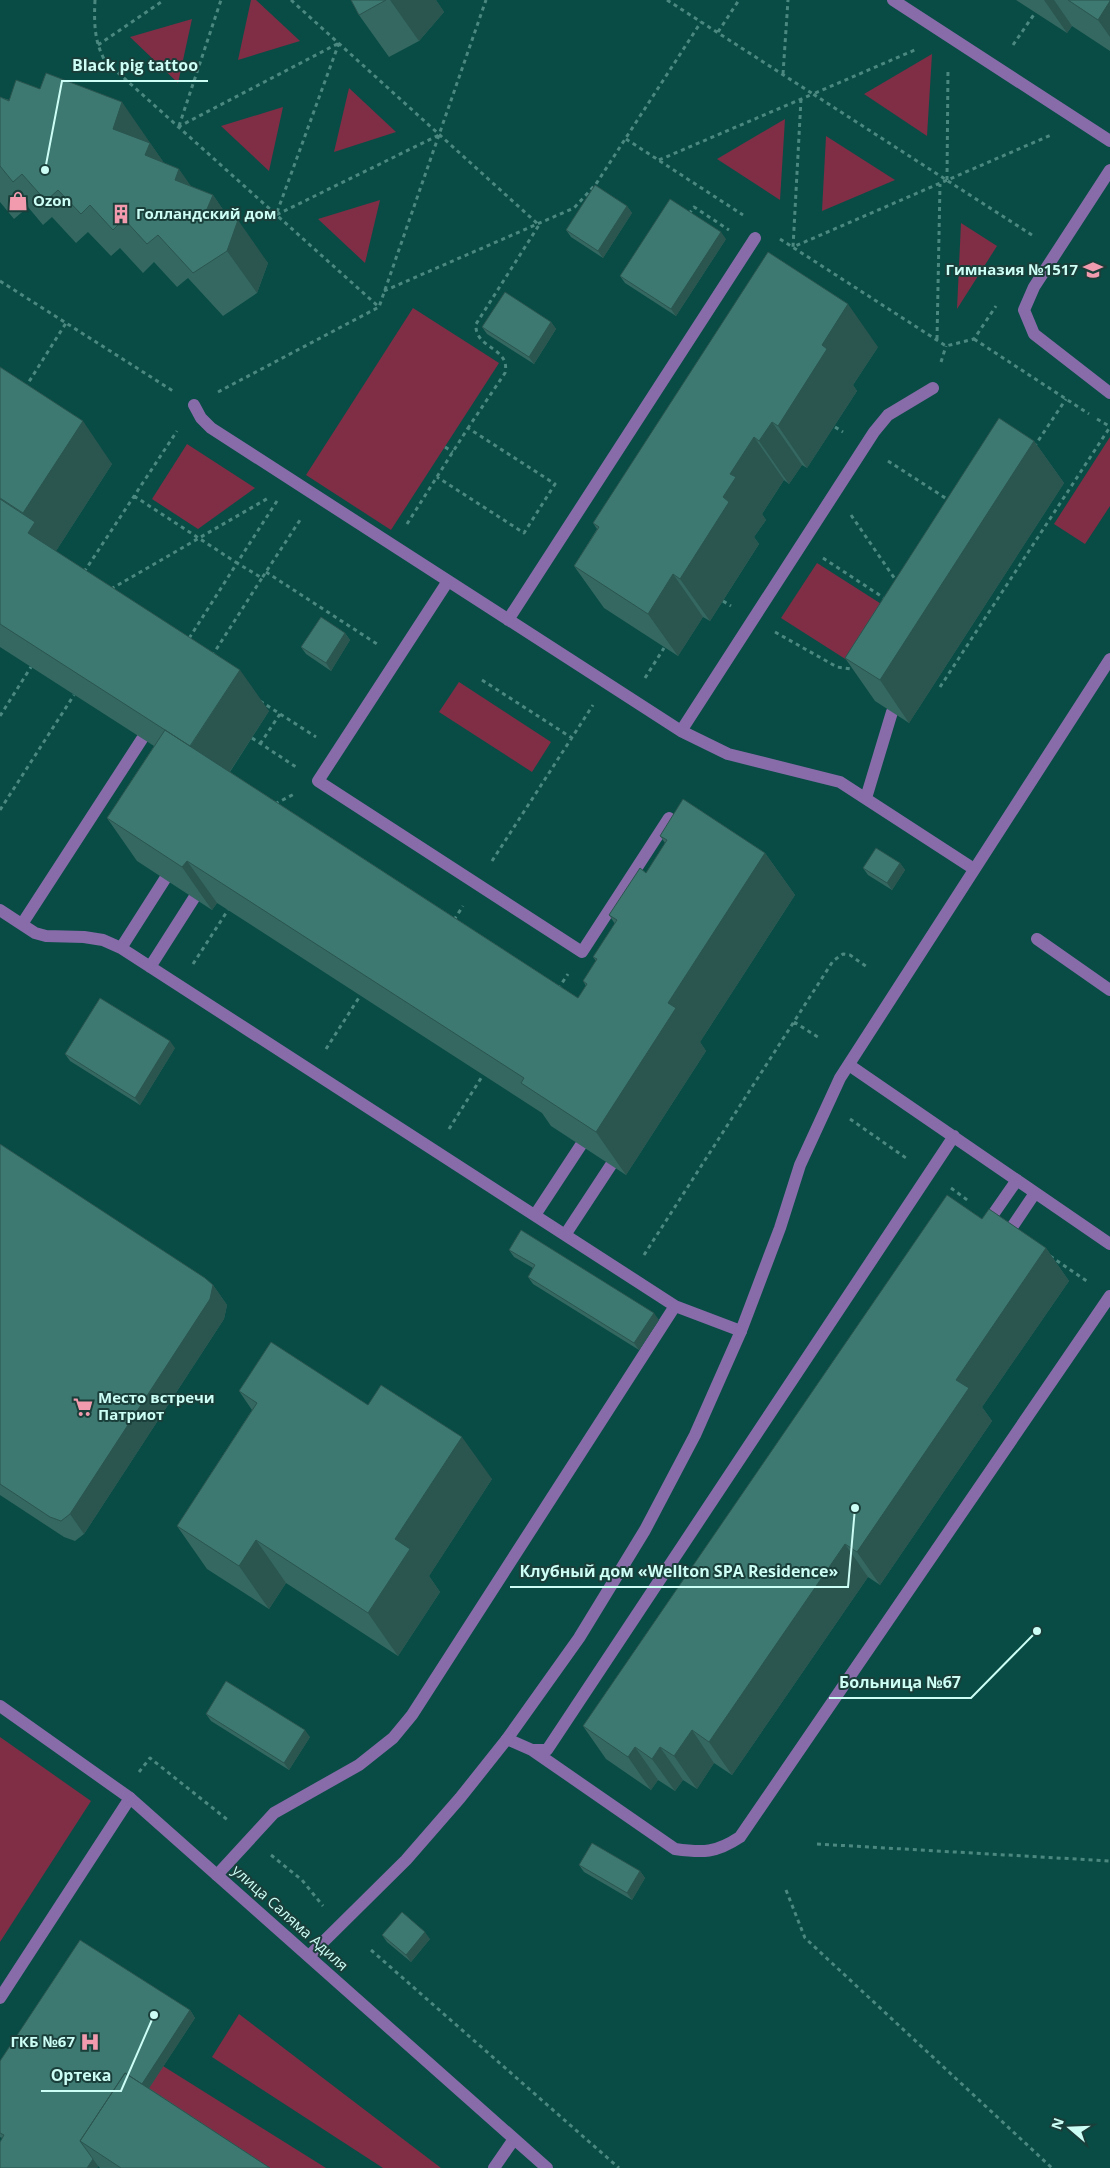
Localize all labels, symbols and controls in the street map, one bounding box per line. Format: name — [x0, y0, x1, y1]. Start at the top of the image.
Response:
callout: Black pig tattoo — [62, 50, 208, 81]
text: Black pig tattoo — [72, 54, 198, 76]
shop icon: Ozon — [7, 190, 29, 212]
place label: Ozon — [33, 190, 71, 210]
building icon: Голландский дом — [110, 203, 132, 225]
place label: Голландский дом — [136, 203, 276, 223]
place label: Гимназия №1517 — [945, 259, 1078, 279]
school or university icon: Гимназия №1517 — [1082, 259, 1104, 281]
place label: Место встречи Патриот — [98, 1387, 215, 1424]
supermarket icon: Место встречи Патриот — [72, 1396, 94, 1418]
callout: Клубный дом «Wellton SPA Residence» — [510, 1556, 848, 1587]
text: Клубный дом «Wellton SPA Residence» — [520, 1560, 839, 1582]
callout: Больница №67 — [829, 1667, 971, 1698]
text: Больница №67 — [839, 1671, 961, 1693]
street label: улица Саляма Адиля — [228, 1860, 353, 1975]
place label: ГКБ №67 — [10, 2031, 75, 2051]
hospital icon: ГКБ №67 — [79, 2031, 101, 2053]
callout: Ортека — [41, 2060, 121, 2091]
text: Ортека — [51, 2064, 111, 2086]
north arrow — [1045, 2103, 1095, 2153]
text: N — [1046, 2115, 1068, 2132]

